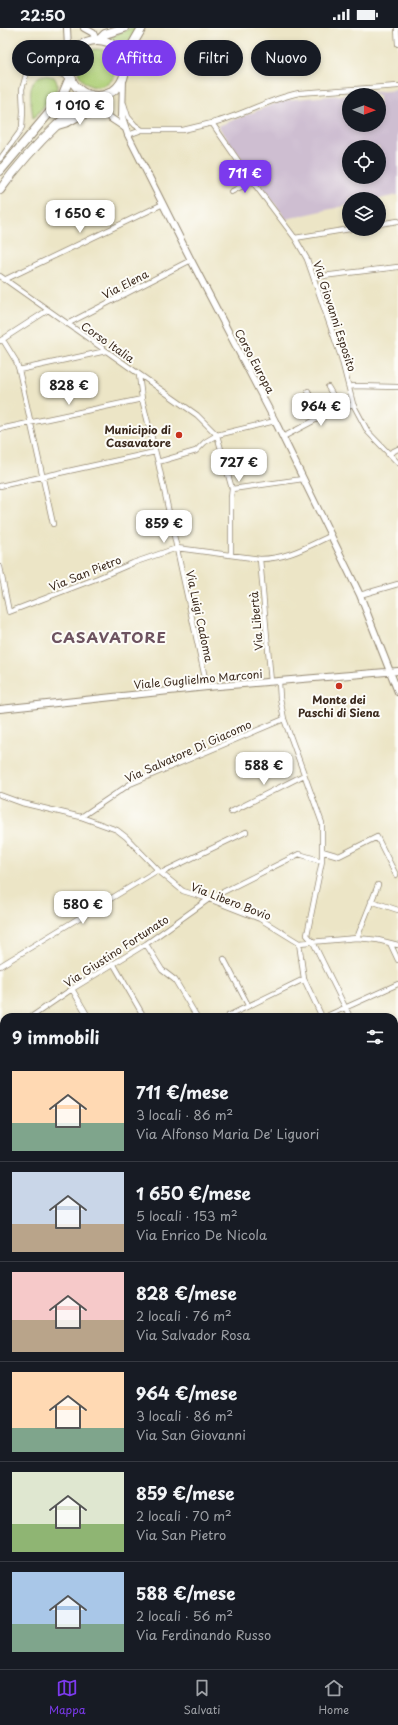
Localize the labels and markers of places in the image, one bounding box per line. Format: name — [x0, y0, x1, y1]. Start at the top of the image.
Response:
pin: 1 010 € — [43, 92, 117, 126]
pin: 711 € — [217, 160, 273, 194]
pin: 1 650 € — [43, 200, 117, 234]
pin: 828 € — [41, 372, 97, 406]
pin: 964 € — [293, 393, 349, 427]
place label: Municipio di Casavatore — [104, 421, 171, 451]
marker: Municipio di Casavatore — [174, 430, 184, 440]
pin: 727 € — [211, 449, 267, 483]
pin: 859 € — [136, 510, 192, 544]
marker: Monte dei Paschi di Siena — [334, 681, 344, 691]
place label: Monte dei Paschi di Siena — [298, 691, 380, 721]
pin: 588 € — [236, 752, 292, 786]
pin: 580 € — [55, 891, 111, 925]

